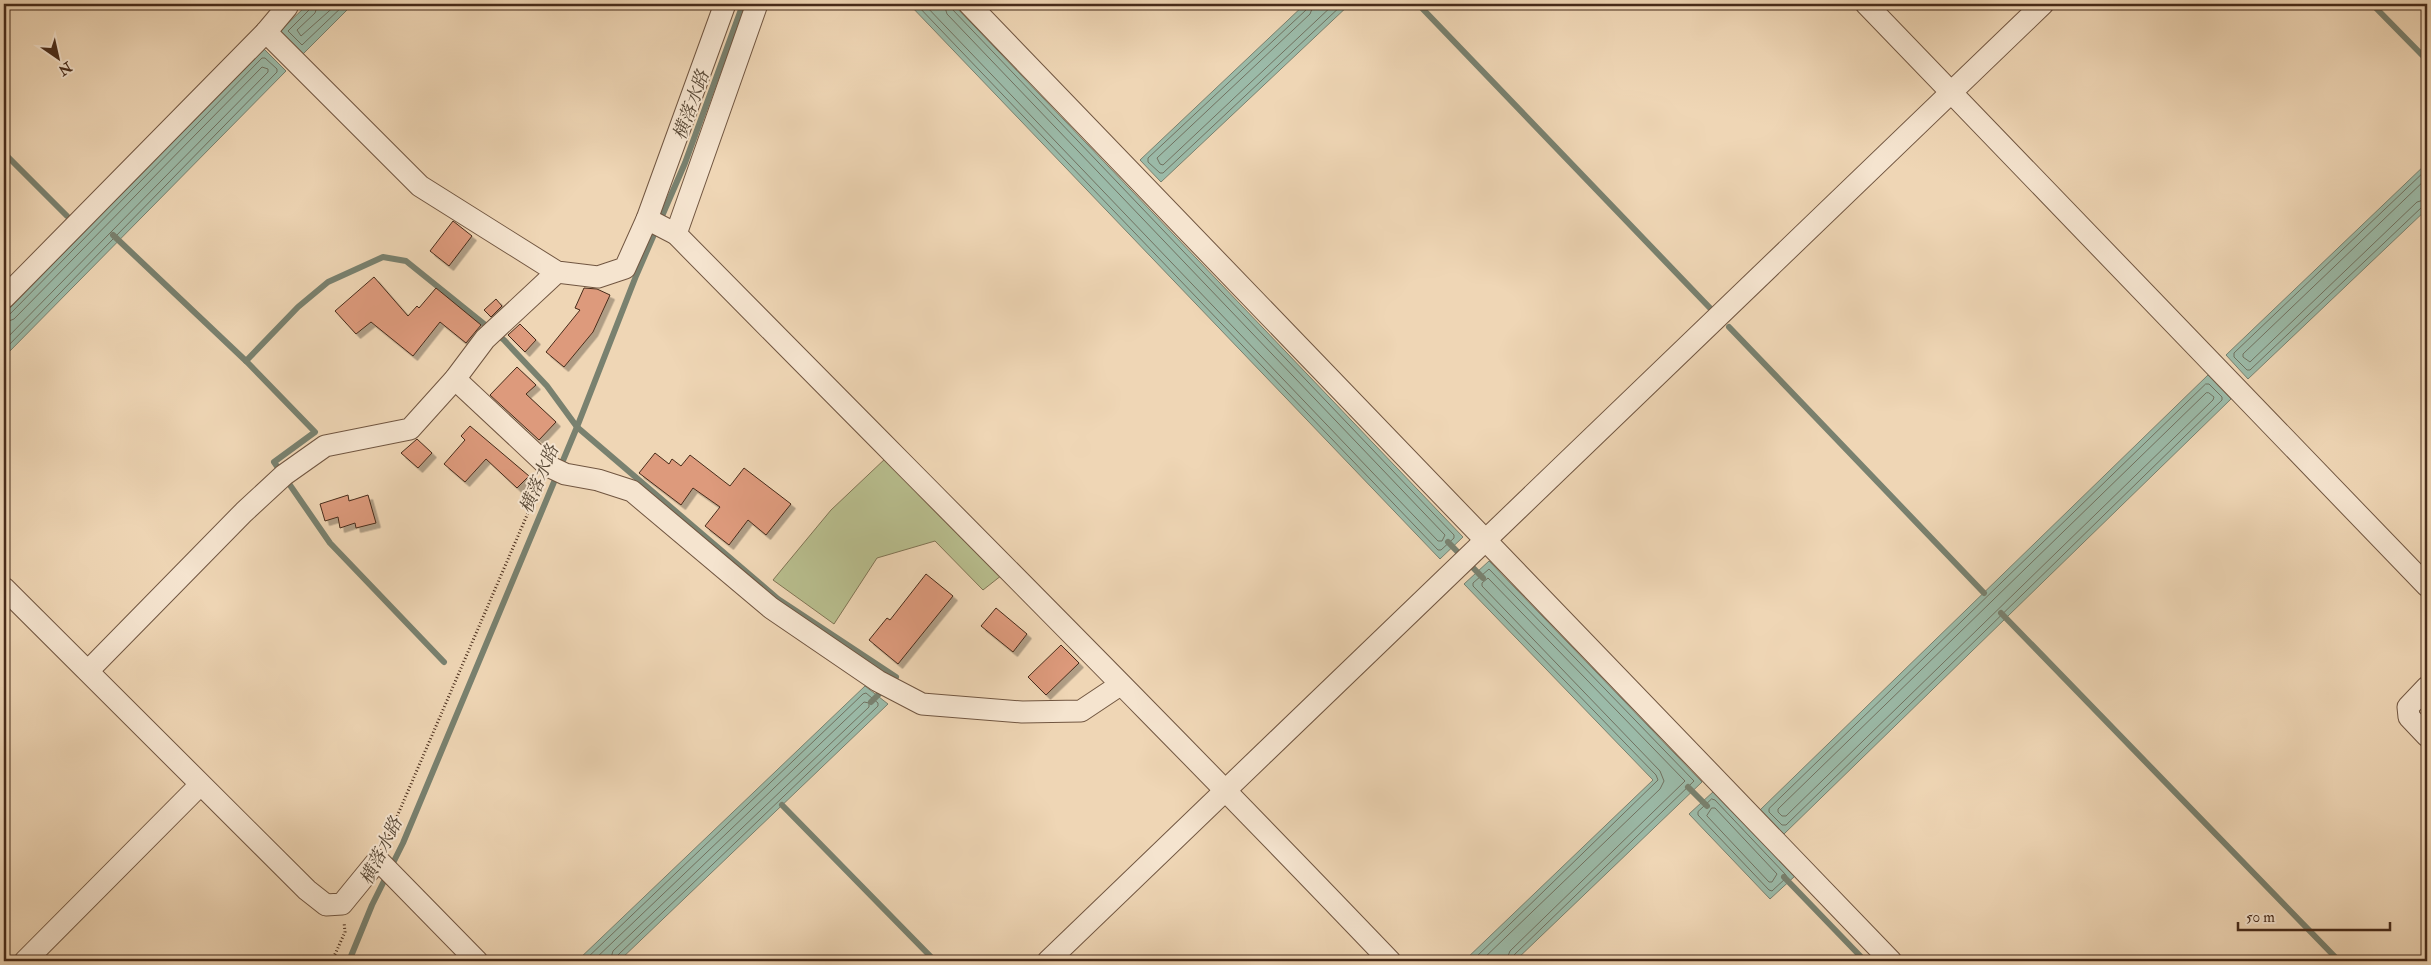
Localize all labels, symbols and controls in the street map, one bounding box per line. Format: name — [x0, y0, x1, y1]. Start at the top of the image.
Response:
north arrow — [32, 32, 82, 82]
text: N — [55, 57, 76, 79]
water label: 横落水路 — [668, 66, 715, 143]
water label: 横落水路 — [515, 440, 565, 517]
water label: 横落水路 — [355, 812, 408, 889]
scale bar — [2238, 900, 2391, 932]
text: 50 m — [2246, 908, 2275, 927]

